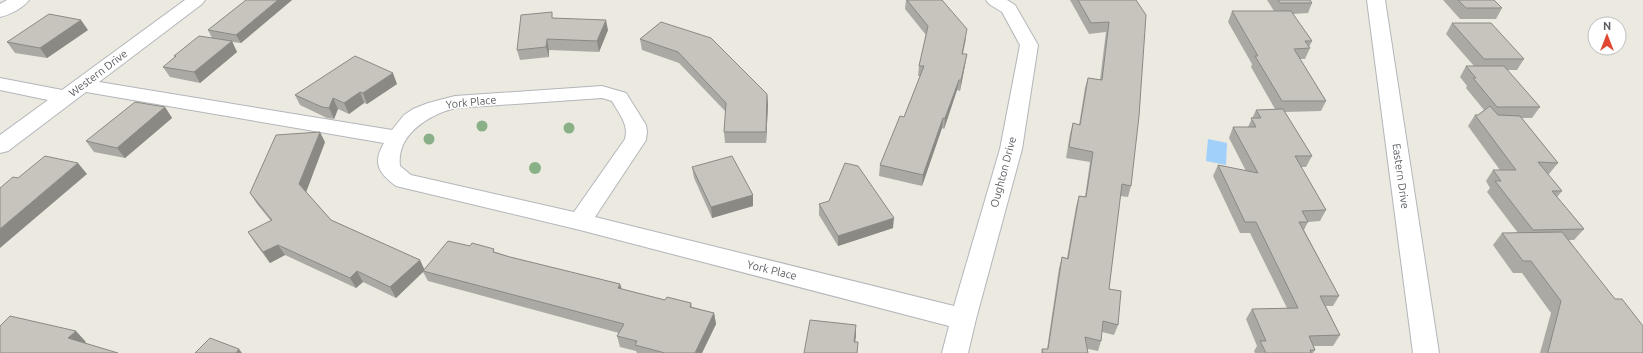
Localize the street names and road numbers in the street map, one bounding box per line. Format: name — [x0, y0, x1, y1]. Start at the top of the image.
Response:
street label: Western Drive — [66, 47, 130, 99]
street label: York Place — [445, 93, 497, 111]
street label: Oughton Drive — [988, 135, 1018, 209]
street label: Eastern Drive — [1390, 143, 1412, 209]
street label: York Place — [746, 258, 798, 282]

